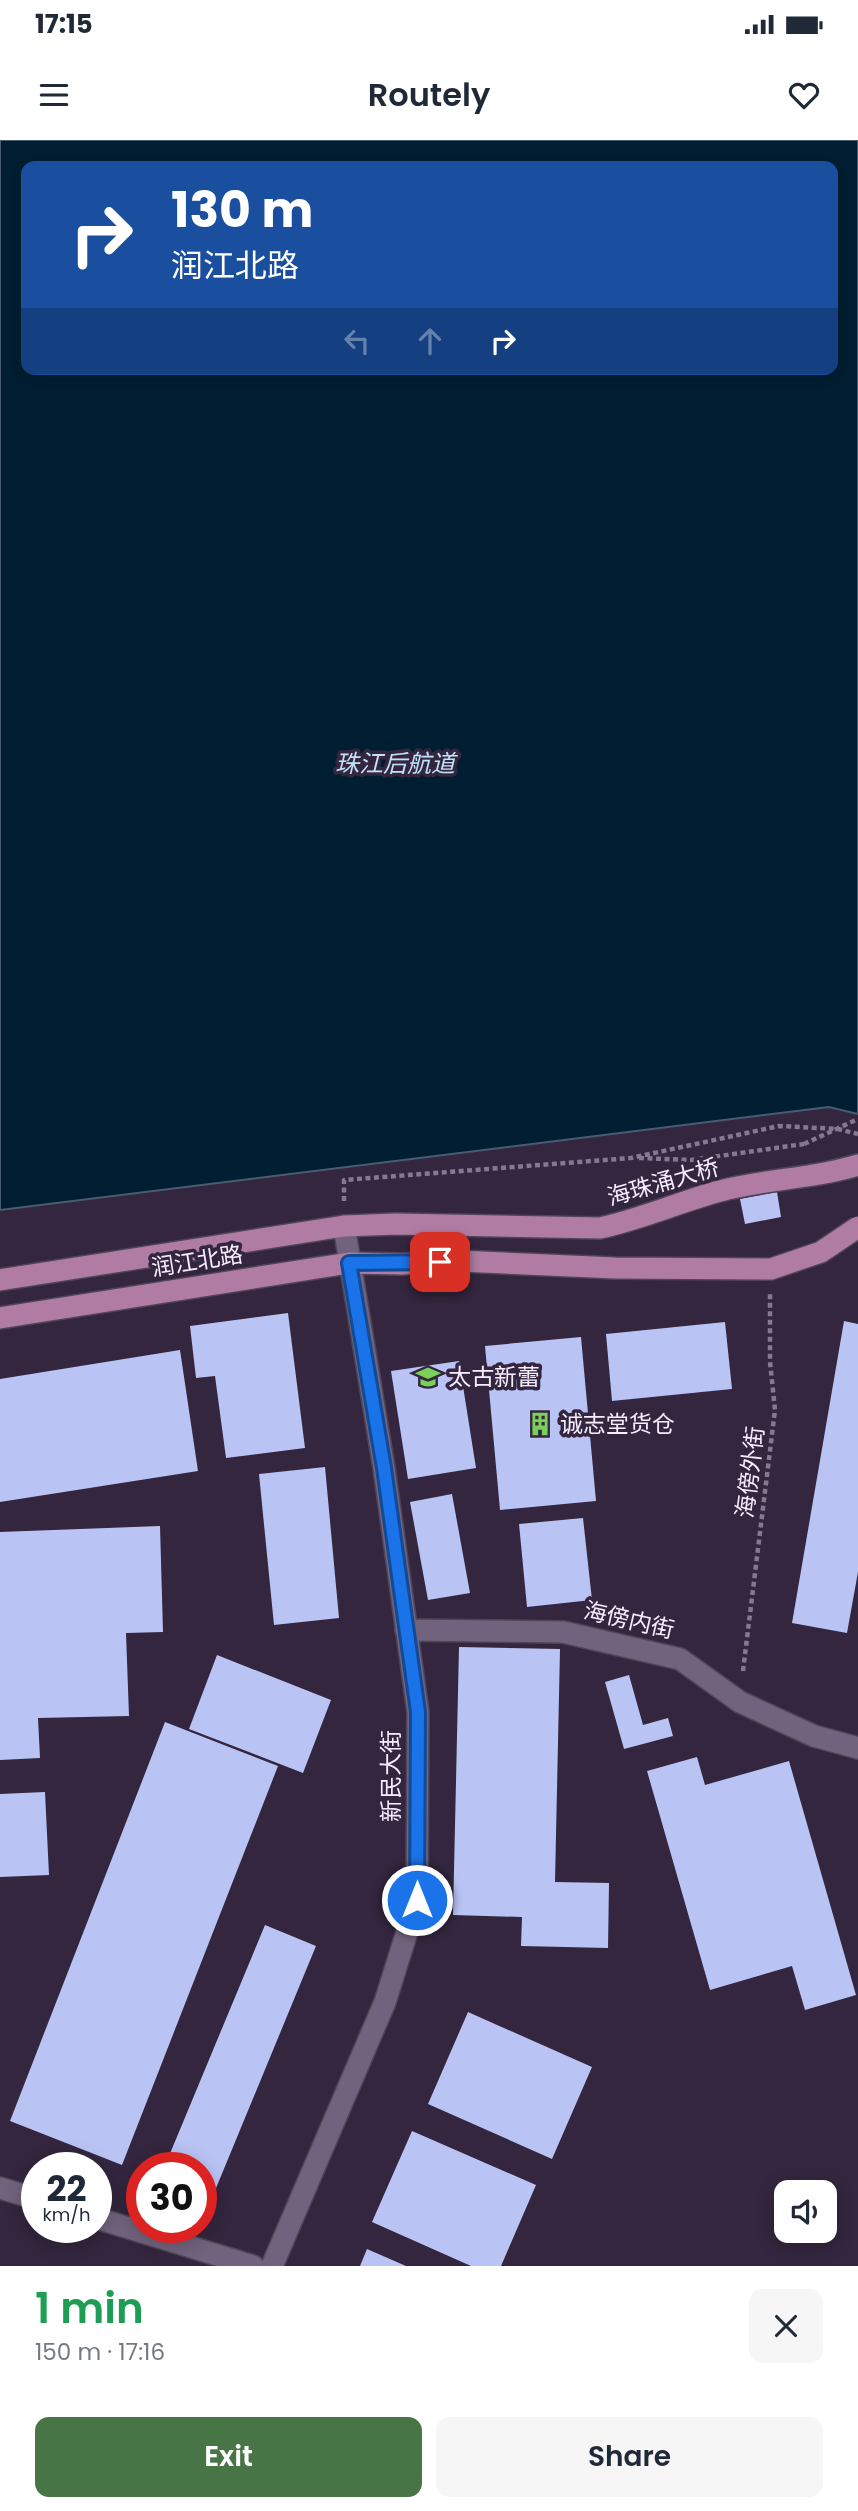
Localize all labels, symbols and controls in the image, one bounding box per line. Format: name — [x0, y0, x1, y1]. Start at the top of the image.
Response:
text: 17:15 — [35, 6, 93, 42]
text: Routely — [368, 72, 490, 117]
icon: menu — [35, 76, 73, 114]
icon: heart — [785, 76, 823, 114]
text: 130 m — [171, 176, 313, 244]
icon: right — [56, 189, 147, 280]
text: 润江北路 — [171, 243, 299, 288]
icon: left — [338, 322, 376, 360]
icon: ahead — [411, 322, 449, 360]
icon: right — [484, 322, 522, 360]
water label: 珠江后航道 — [335, 747, 458, 780]
street label: 海珠涌大桥 — [603, 1151, 723, 1213]
pin — [410, 1232, 470, 1292]
street label: 润江北路 — [149, 1238, 245, 1284]
icon: arrive — [421, 1243, 459, 1281]
place label: 太古新蕾 — [448, 1361, 540, 1393]
school or university icon: 太古新蕾 — [414, 1363, 442, 1391]
place label: 诚志堂货仓 — [560, 1408, 675, 1440]
building icon: 诚志堂货仓 — [526, 1410, 554, 1438]
street label: 海傍外街 — [729, 1424, 771, 1520]
street label: 海傍内街 — [581, 1594, 677, 1646]
street label: 新民大街 — [375, 1730, 407, 1822]
position arrow — [380, 1863, 454, 1937]
speed limit sign: 30 — [126, 2152, 217, 2243]
text: 22 — [47, 2164, 86, 2213]
map controls — [774, 2180, 837, 2243]
button: sound — [774, 2180, 837, 2243]
text: km/h — [43, 2202, 90, 2227]
text: 1 min — [35, 2279, 144, 2338]
button: close — [749, 2289, 823, 2363]
text: 150 m · 17:16 — [35, 2336, 165, 2368]
button: Exit — [35, 2417, 422, 2497]
button: Share — [436, 2417, 823, 2497]

